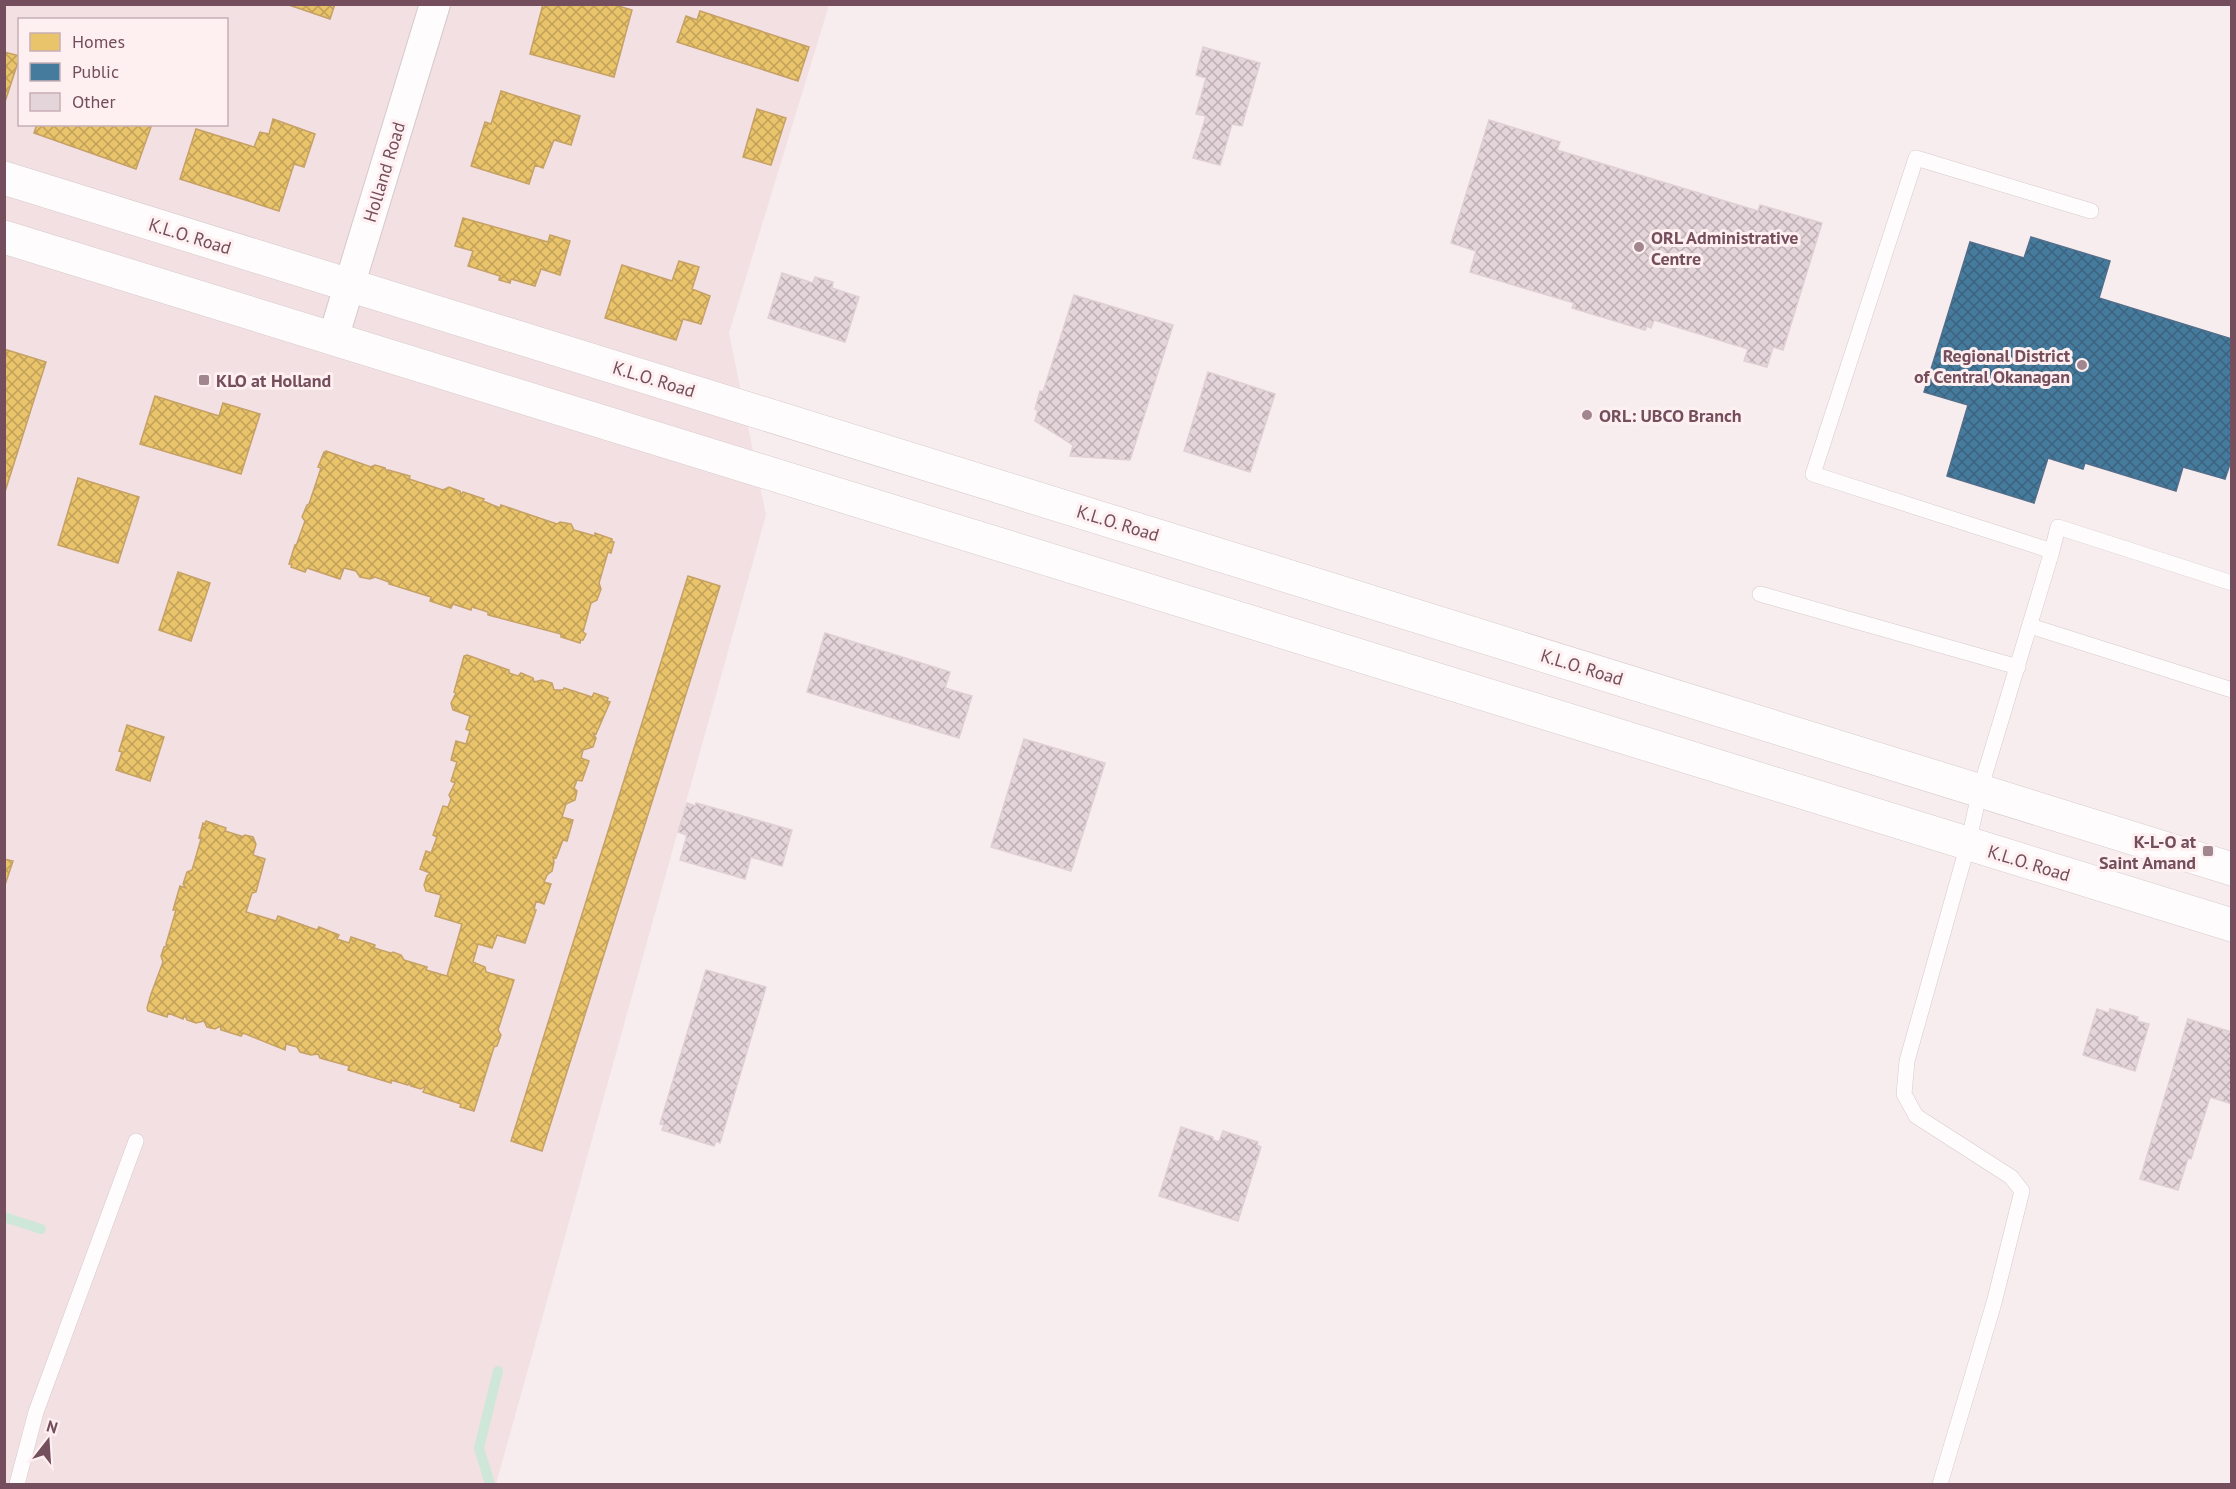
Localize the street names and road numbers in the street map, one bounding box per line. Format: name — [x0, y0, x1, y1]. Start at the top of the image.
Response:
street label: Holland Road — [358, 119, 410, 225]
street label: K.L.O. Road — [146, 213, 234, 259]
street label: K.L.O. Road — [610, 356, 698, 402]
street label: K.L.O. Road — [1074, 500, 1162, 546]
street label: K.L.O. Road — [1538, 644, 1626, 690]
street label: K.L.O. Road — [1985, 840, 2073, 886]

